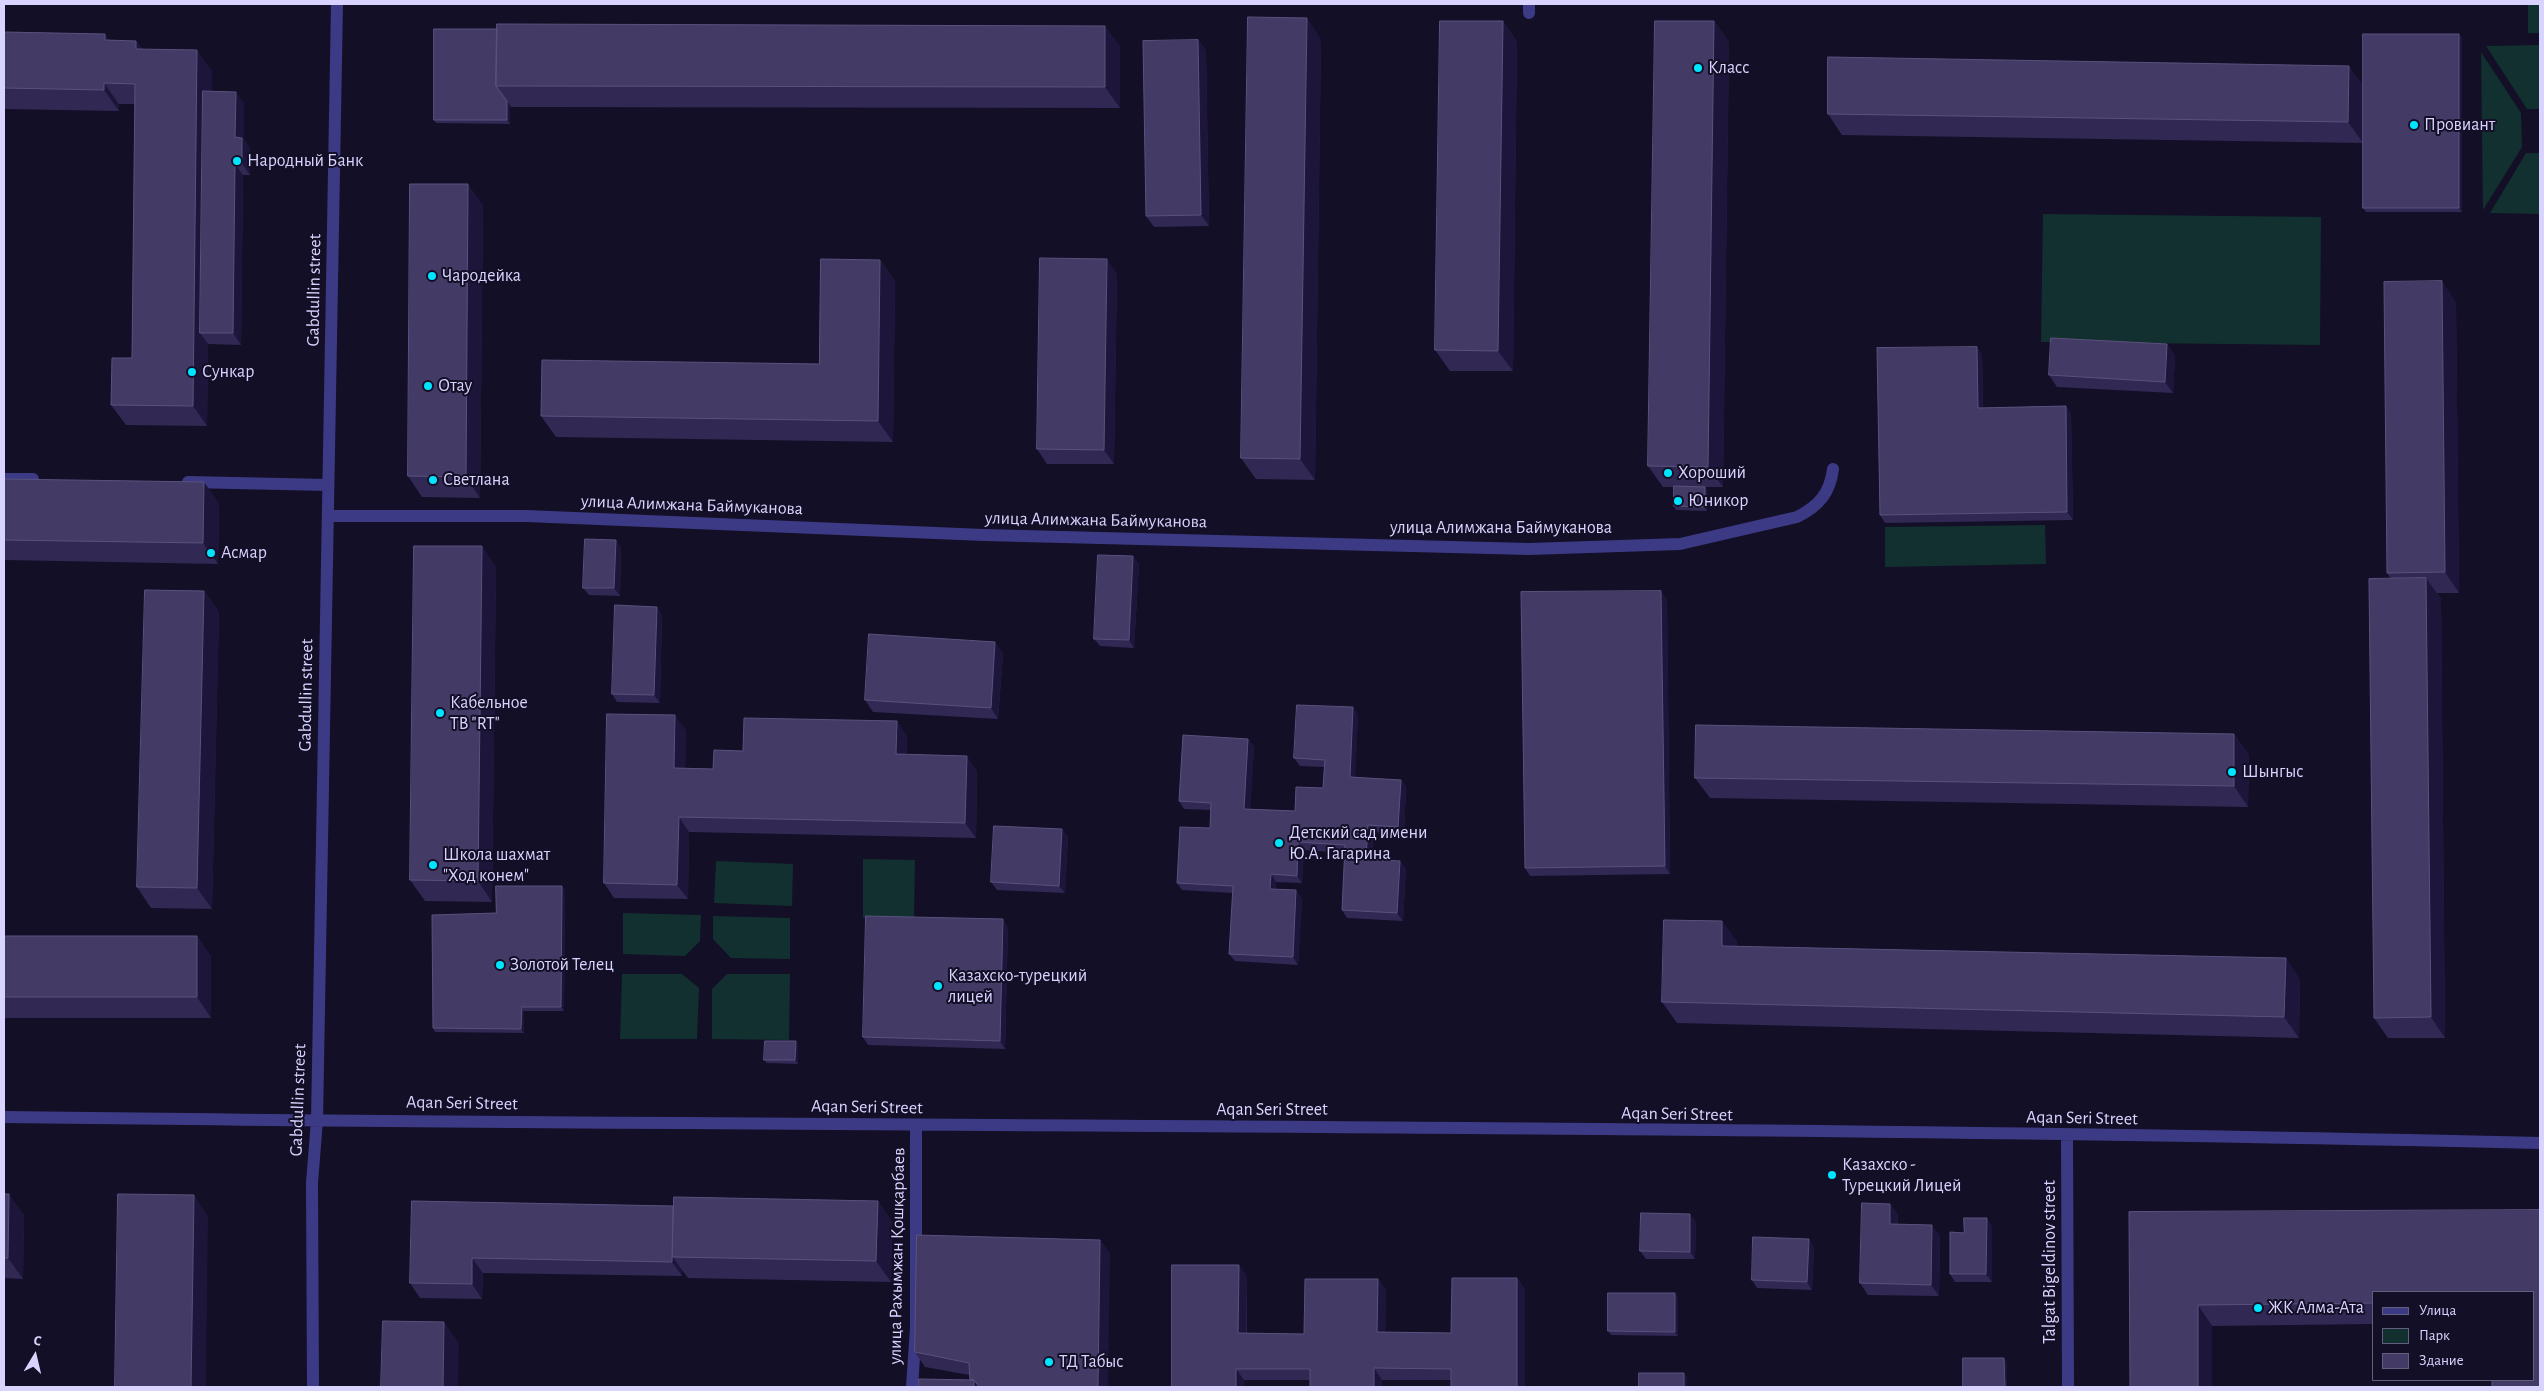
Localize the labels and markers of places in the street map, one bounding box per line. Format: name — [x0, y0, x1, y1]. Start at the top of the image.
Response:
place label: Класс — [1708, 57, 1750, 79]
marker: Класс — [1692, 62, 1704, 74]
place label: Провиант — [2424, 114, 2495, 136]
marker: Провиант — [2408, 119, 2420, 131]
place label: Народный Банк — [247, 150, 363, 172]
marker: Народный Банк — [231, 155, 243, 167]
place label: Чародейка — [442, 265, 521, 287]
marker: Чародейка — [426, 270, 438, 282]
place label: Сункар — [202, 361, 254, 383]
marker: Сункар — [186, 366, 198, 378]
place label: Отау — [438, 375, 472, 397]
marker: Отау — [422, 380, 434, 392]
place label: Хороший — [1678, 462, 1746, 484]
marker: Хороший — [1662, 467, 1674, 479]
place label: Светлана — [443, 469, 510, 491]
marker: Светлана — [427, 474, 439, 486]
place label: Юникор — [1688, 490, 1748, 512]
marker: Юникор — [1672, 495, 1684, 507]
place label: Асмар — [221, 542, 267, 564]
marker: Асмар — [205, 547, 217, 559]
place label: Кабельное ТВ "RT" — [450, 692, 528, 734]
marker: Кабельное ТВ "RT" — [434, 707, 446, 719]
place label: Шынгыс — [2242, 761, 2304, 783]
marker: Шынгыс — [2226, 766, 2238, 778]
place label: Детский сад имени Ю.А. Гагарина — [1289, 822, 1428, 864]
marker: Детский сад имени Ю.А. Гагарина — [1273, 837, 1285, 849]
place label: Школа шахмат "Ход конем" — [443, 844, 550, 886]
marker: Школа шахмат "Ход конем" — [427, 859, 439, 871]
place label: Золотой Телец — [510, 954, 614, 976]
marker: Золотой Телец — [494, 959, 506, 971]
place label: Казахско-турецкий лицей — [948, 965, 1087, 1008]
marker: Казахско-турецкий лицей — [932, 980, 944, 992]
place label: Казахско - Турецкий Лицей — [1842, 1154, 1961, 1196]
marker: Казахско - Турецкий Лицей — [1826, 1169, 1838, 1181]
place label: ЖК Алма-Ата — [2268, 1297, 2364, 1319]
marker: ЖК Алма-Ата — [2252, 1302, 2264, 1314]
place label: ТД Табыс — [1059, 1351, 1124, 1373]
marker: ТД Табыс — [1043, 1356, 1055, 1368]

